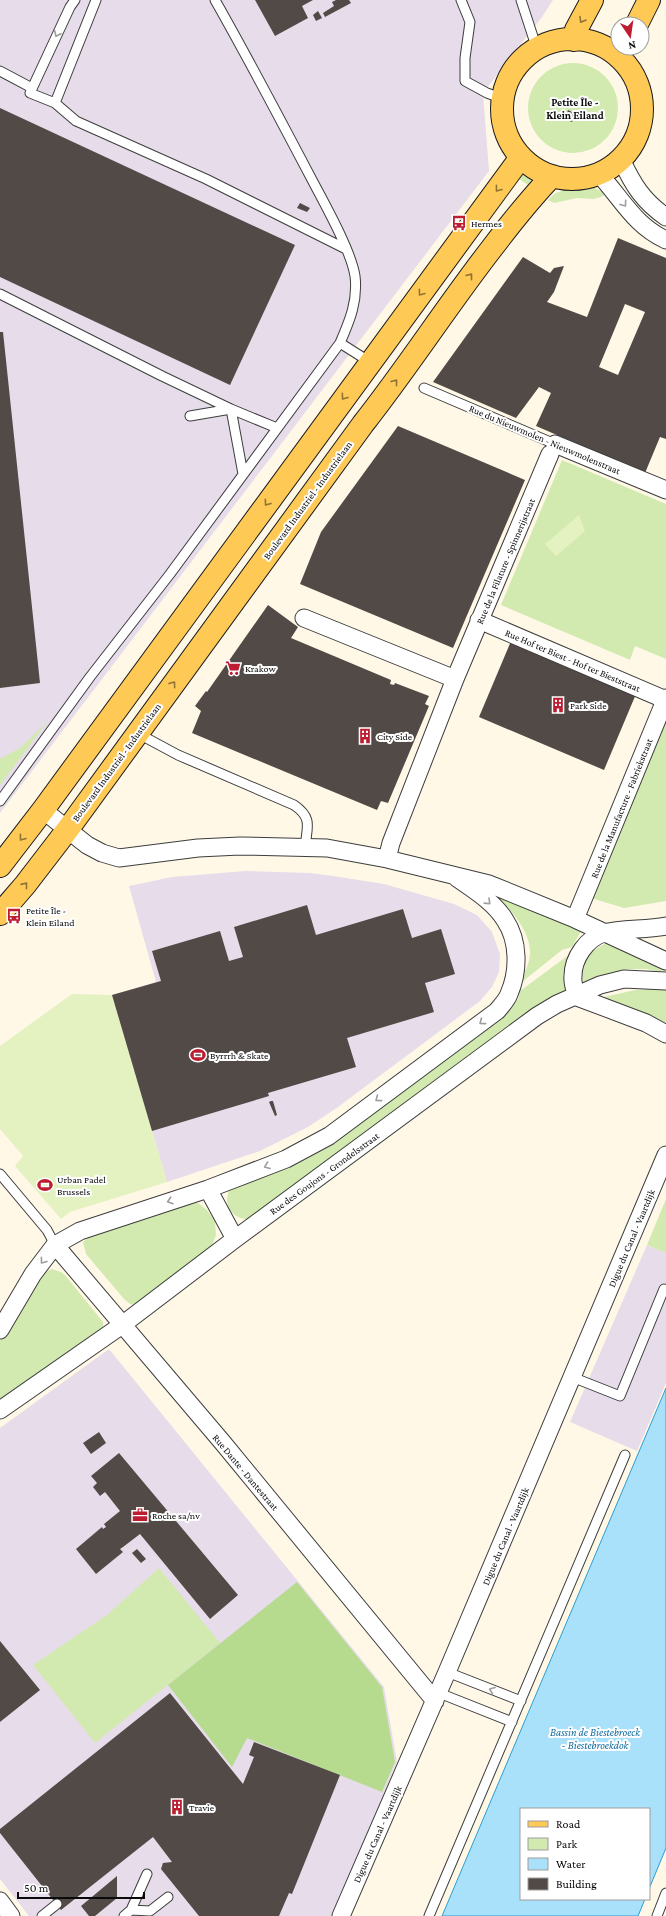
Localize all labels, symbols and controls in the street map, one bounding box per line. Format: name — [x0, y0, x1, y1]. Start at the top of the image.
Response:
one-way arrow — [580, 15, 587, 23]
north arrow — [610, 16, 650, 56]
one-way arrow — [54, 30, 62, 38]
text: N — [627, 39, 637, 53]
district label: Petite Île - Klein Eiland — [546, 96, 604, 121]
one-way arrow — [496, 184, 503, 191]
one-way arrow — [619, 199, 626, 206]
bus stop icon: Hermes — [450, 214, 468, 232]
place label: Hermes — [471, 218, 502, 229]
one-way arrow — [466, 273, 473, 280]
one-way arrow — [419, 289, 426, 296]
one-way arrow — [391, 380, 398, 387]
one-way arrow — [342, 393, 349, 400]
street label: Rue du Nieuwmolen - Nieuwmolenstraat — [467, 402, 623, 477]
street label: Boulevard Industriel - Industrielaan — [261, 439, 354, 561]
street label: Rue de la Filature - Spinnerijstraat — [474, 496, 538, 626]
one-way arrow — [265, 498, 272, 505]
street label: Rue Hof ter Biest - Hof ter Bieststraat — [504, 627, 643, 694]
supermarket icon: Krakow — [224, 659, 242, 677]
place label: Krakow — [245, 663, 276, 674]
one-way arrow — [168, 682, 175, 689]
building icon: Park Side — [549, 696, 567, 714]
place label: Park Side — [570, 700, 607, 711]
street label: Boulevard Industriel - Industrielaan — [70, 701, 163, 823]
building icon: City Side — [356, 727, 374, 745]
place label: City Side — [377, 731, 413, 742]
street label: Rue de la Manufacture - Fabriekstraat — [588, 736, 655, 880]
one-way arrow — [19, 833, 26, 840]
one-way arrow — [21, 882, 28, 889]
one-way arrow — [483, 897, 491, 904]
place label: Petite Île - Klein Eiland — [26, 905, 75, 928]
bus stop icon: Petite Île - Klein Eiland — [5, 907, 23, 925]
one-way arrow — [479, 1017, 486, 1025]
sports icon: Byrrrh & Skate — [189, 1046, 207, 1064]
place label: Byrrrh & Skate — [210, 1050, 269, 1061]
one-way arrow — [375, 1094, 382, 1101]
street label: Rue des Goujons - Grondelsstraat — [267, 1130, 382, 1218]
one-way arrow — [264, 1162, 271, 1170]
place label: Urban Padel Brussels — [57, 1174, 106, 1197]
sports icon: Urban Padel Brussels — [36, 1176, 54, 1194]
street label: Digue du Canal - Vaartdijk — [606, 1187, 658, 1289]
one-way arrow — [167, 1196, 174, 1205]
one-way arrow — [41, 1257, 48, 1264]
street label: Rue Dante - Dantestraat — [210, 1432, 281, 1513]
street label: Digue du Canal - Vaartdijk — [480, 1485, 532, 1587]
office icon: Roche sa/nv — [131, 1506, 149, 1524]
place label: Roche sa/nv — [152, 1510, 200, 1521]
one-way arrow — [488, 1686, 495, 1694]
water label: Bassin de Biestebroeck - Biestebroekdok — [550, 1726, 641, 1751]
street label: Digue du Canal - Vaartdijk — [351, 1784, 405, 1885]
building icon: Travie — [168, 1798, 186, 1816]
place label: Travie — [189, 1802, 215, 1813]
legend — [520, 1808, 650, 1900]
text: Road — [556, 1817, 581, 1831]
text: Park — [556, 1837, 578, 1851]
text: Water — [556, 1857, 586, 1871]
scale bar — [18, 1874, 144, 1900]
text: Building — [556, 1877, 597, 1891]
text: 50 m — [24, 1881, 49, 1895]

